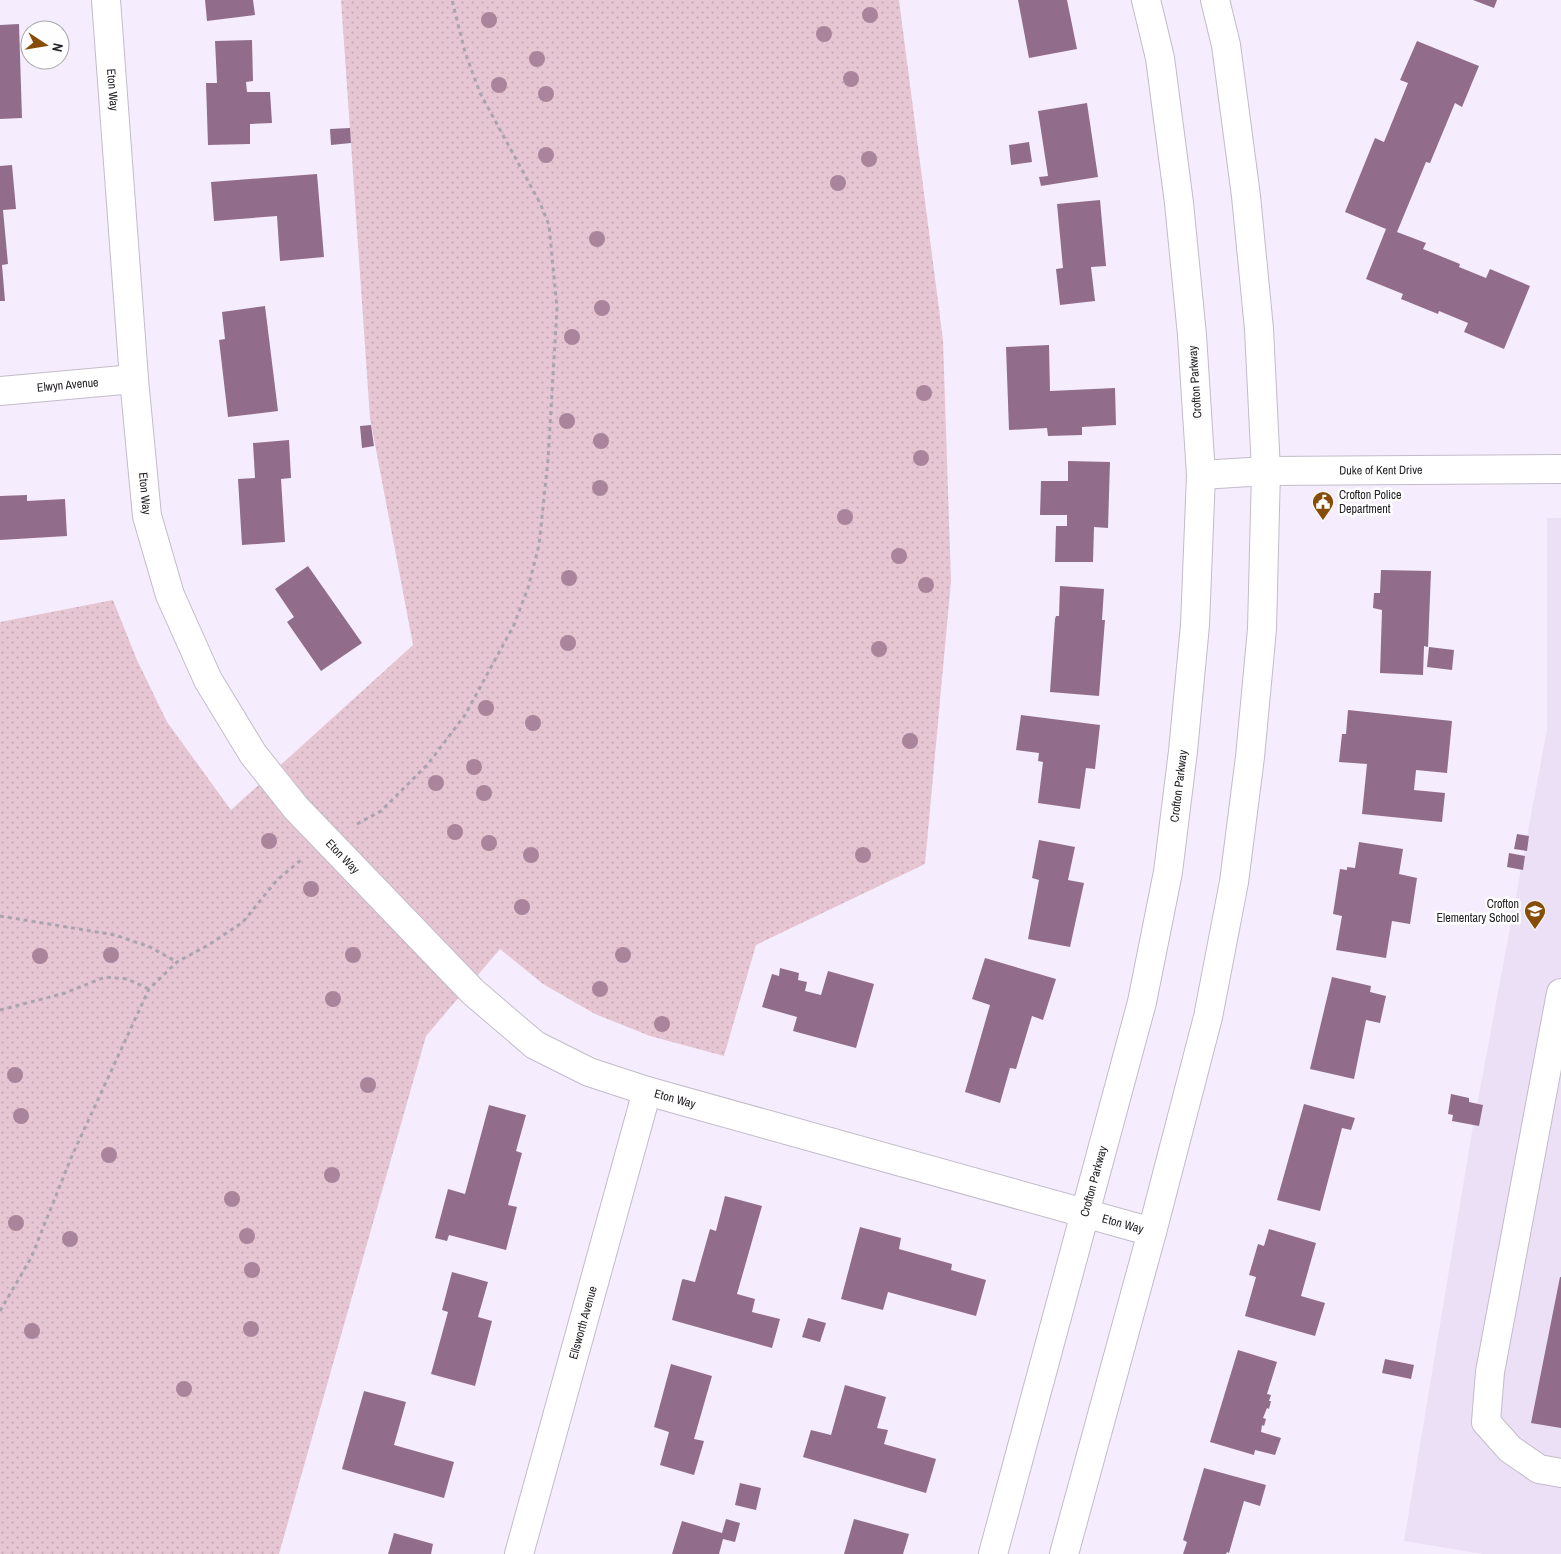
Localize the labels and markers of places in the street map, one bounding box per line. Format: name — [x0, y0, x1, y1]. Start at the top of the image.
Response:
place label: Crofton Police Department — [1339, 487, 1401, 517]
public building icon: Crofton Police Department — [1311, 490, 1335, 521]
place label: Crofton Elementary School — [1436, 896, 1519, 926]
school or university icon: Crofton Elementary School — [1523, 899, 1547, 930]

